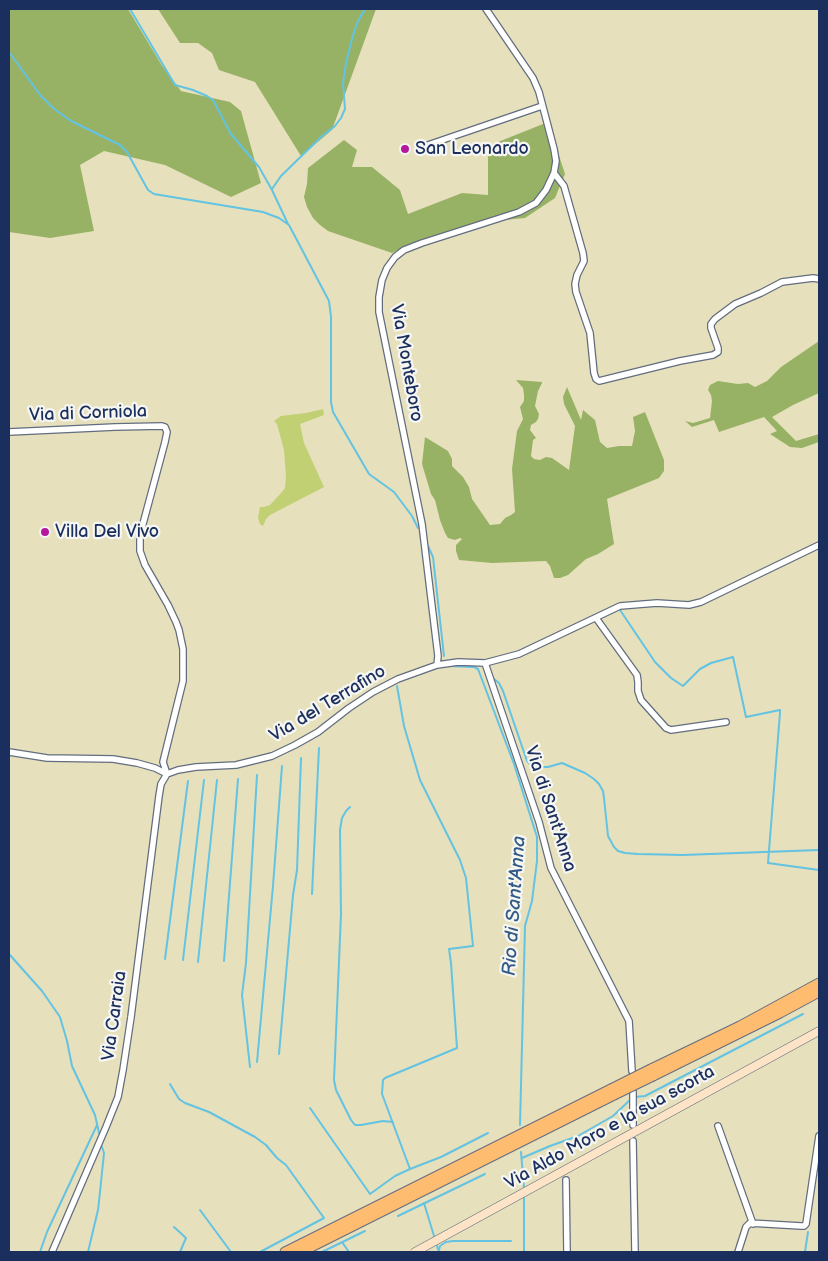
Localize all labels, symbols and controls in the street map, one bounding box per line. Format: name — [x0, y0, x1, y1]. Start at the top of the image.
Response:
place label: San Leonardo — [415, 138, 529, 160]
marker: San Leonardo — [399, 143, 411, 155]
street label: Via Monteboro — [385, 303, 427, 423]
street label: Via di Corniola — [29, 401, 147, 427]
place label: Villa Del Vivo — [55, 521, 159, 543]
marker: Villa Del Vivo — [39, 526, 51, 538]
street label: Via del Terrafino — [266, 661, 390, 747]
street label: Via di Sant'Anna — [519, 743, 581, 875]
water label: Rio di Sant'Anna — [499, 835, 531, 977]
street label: Via Carraia — [98, 970, 132, 1062]
street label: Via Aldo Moro e la sua scorta — [501, 1061, 719, 1195]

